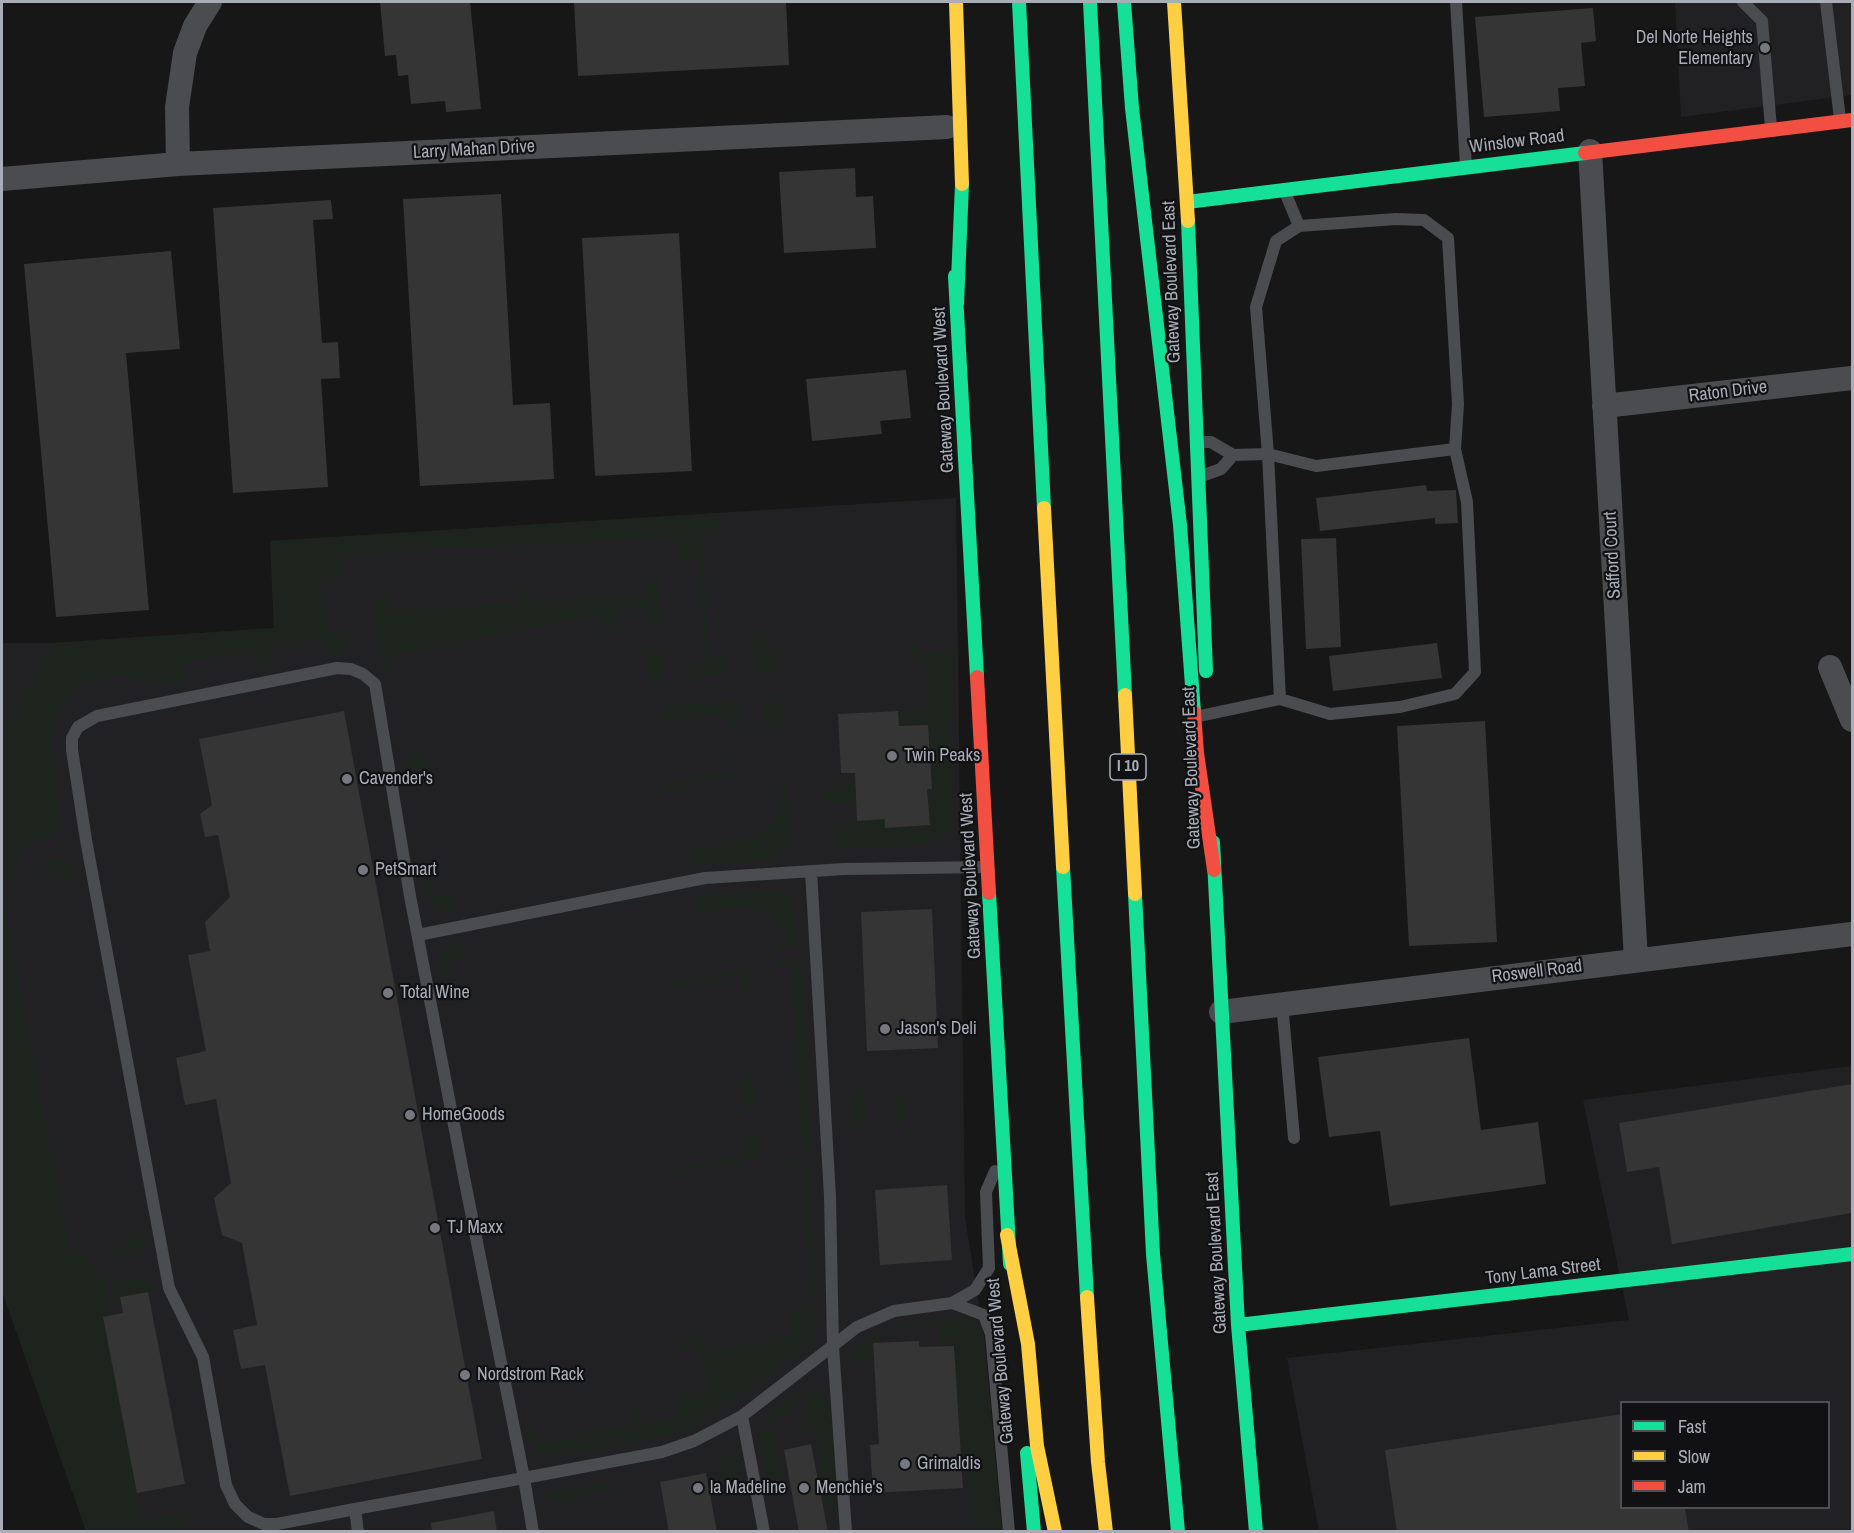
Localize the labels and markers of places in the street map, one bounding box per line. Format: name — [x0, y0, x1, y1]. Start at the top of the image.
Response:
place label: Del Norte Heights Elementary — [1636, 27, 1753, 70]
marker: Del Norte Heights Elementary — [1758, 41, 1772, 55]
place label: Twin Peaks — [904, 745, 980, 767]
marker: Twin Peaks — [885, 749, 899, 763]
place label: Cavender's — [359, 768, 433, 790]
marker: Cavender's — [340, 772, 354, 786]
place label: PetSmart — [375, 859, 437, 881]
marker: PetSmart — [356, 863, 370, 877]
place label: Total Wine — [400, 982, 470, 1004]
marker: Total Wine — [381, 986, 395, 1000]
place label: Jason's Deli — [897, 1018, 977, 1040]
marker: Jason's Deli — [878, 1022, 892, 1036]
place label: HomeGoods — [422, 1104, 505, 1126]
marker: HomeGoods — [403, 1108, 417, 1122]
place label: TJ Maxx — [447, 1217, 503, 1239]
marker: TJ Maxx — [428, 1221, 442, 1235]
place label: Nordstrom Rack — [477, 1364, 584, 1386]
marker: Nordstrom Rack — [458, 1368, 472, 1382]
place label: Grimaldis — [917, 1453, 981, 1475]
marker: Grimaldis — [898, 1457, 912, 1471]
place label: la Madeline — [710, 1477, 786, 1499]
place label: Menchie's — [816, 1477, 883, 1499]
marker: la Madeline — [691, 1481, 705, 1495]
marker: Menchie's — [797, 1481, 811, 1495]

